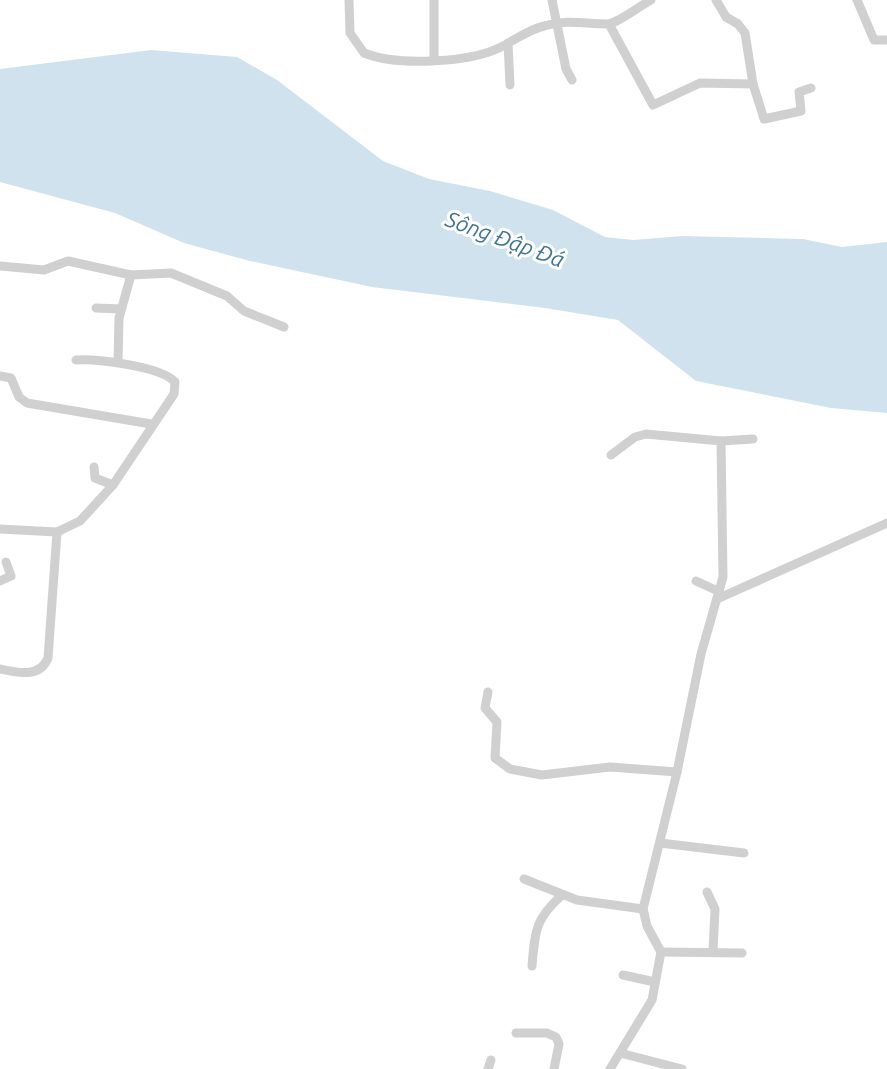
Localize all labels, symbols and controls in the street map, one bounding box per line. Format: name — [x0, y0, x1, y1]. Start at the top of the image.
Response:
water label: Sông Đập Đá — [442, 205, 568, 272]

